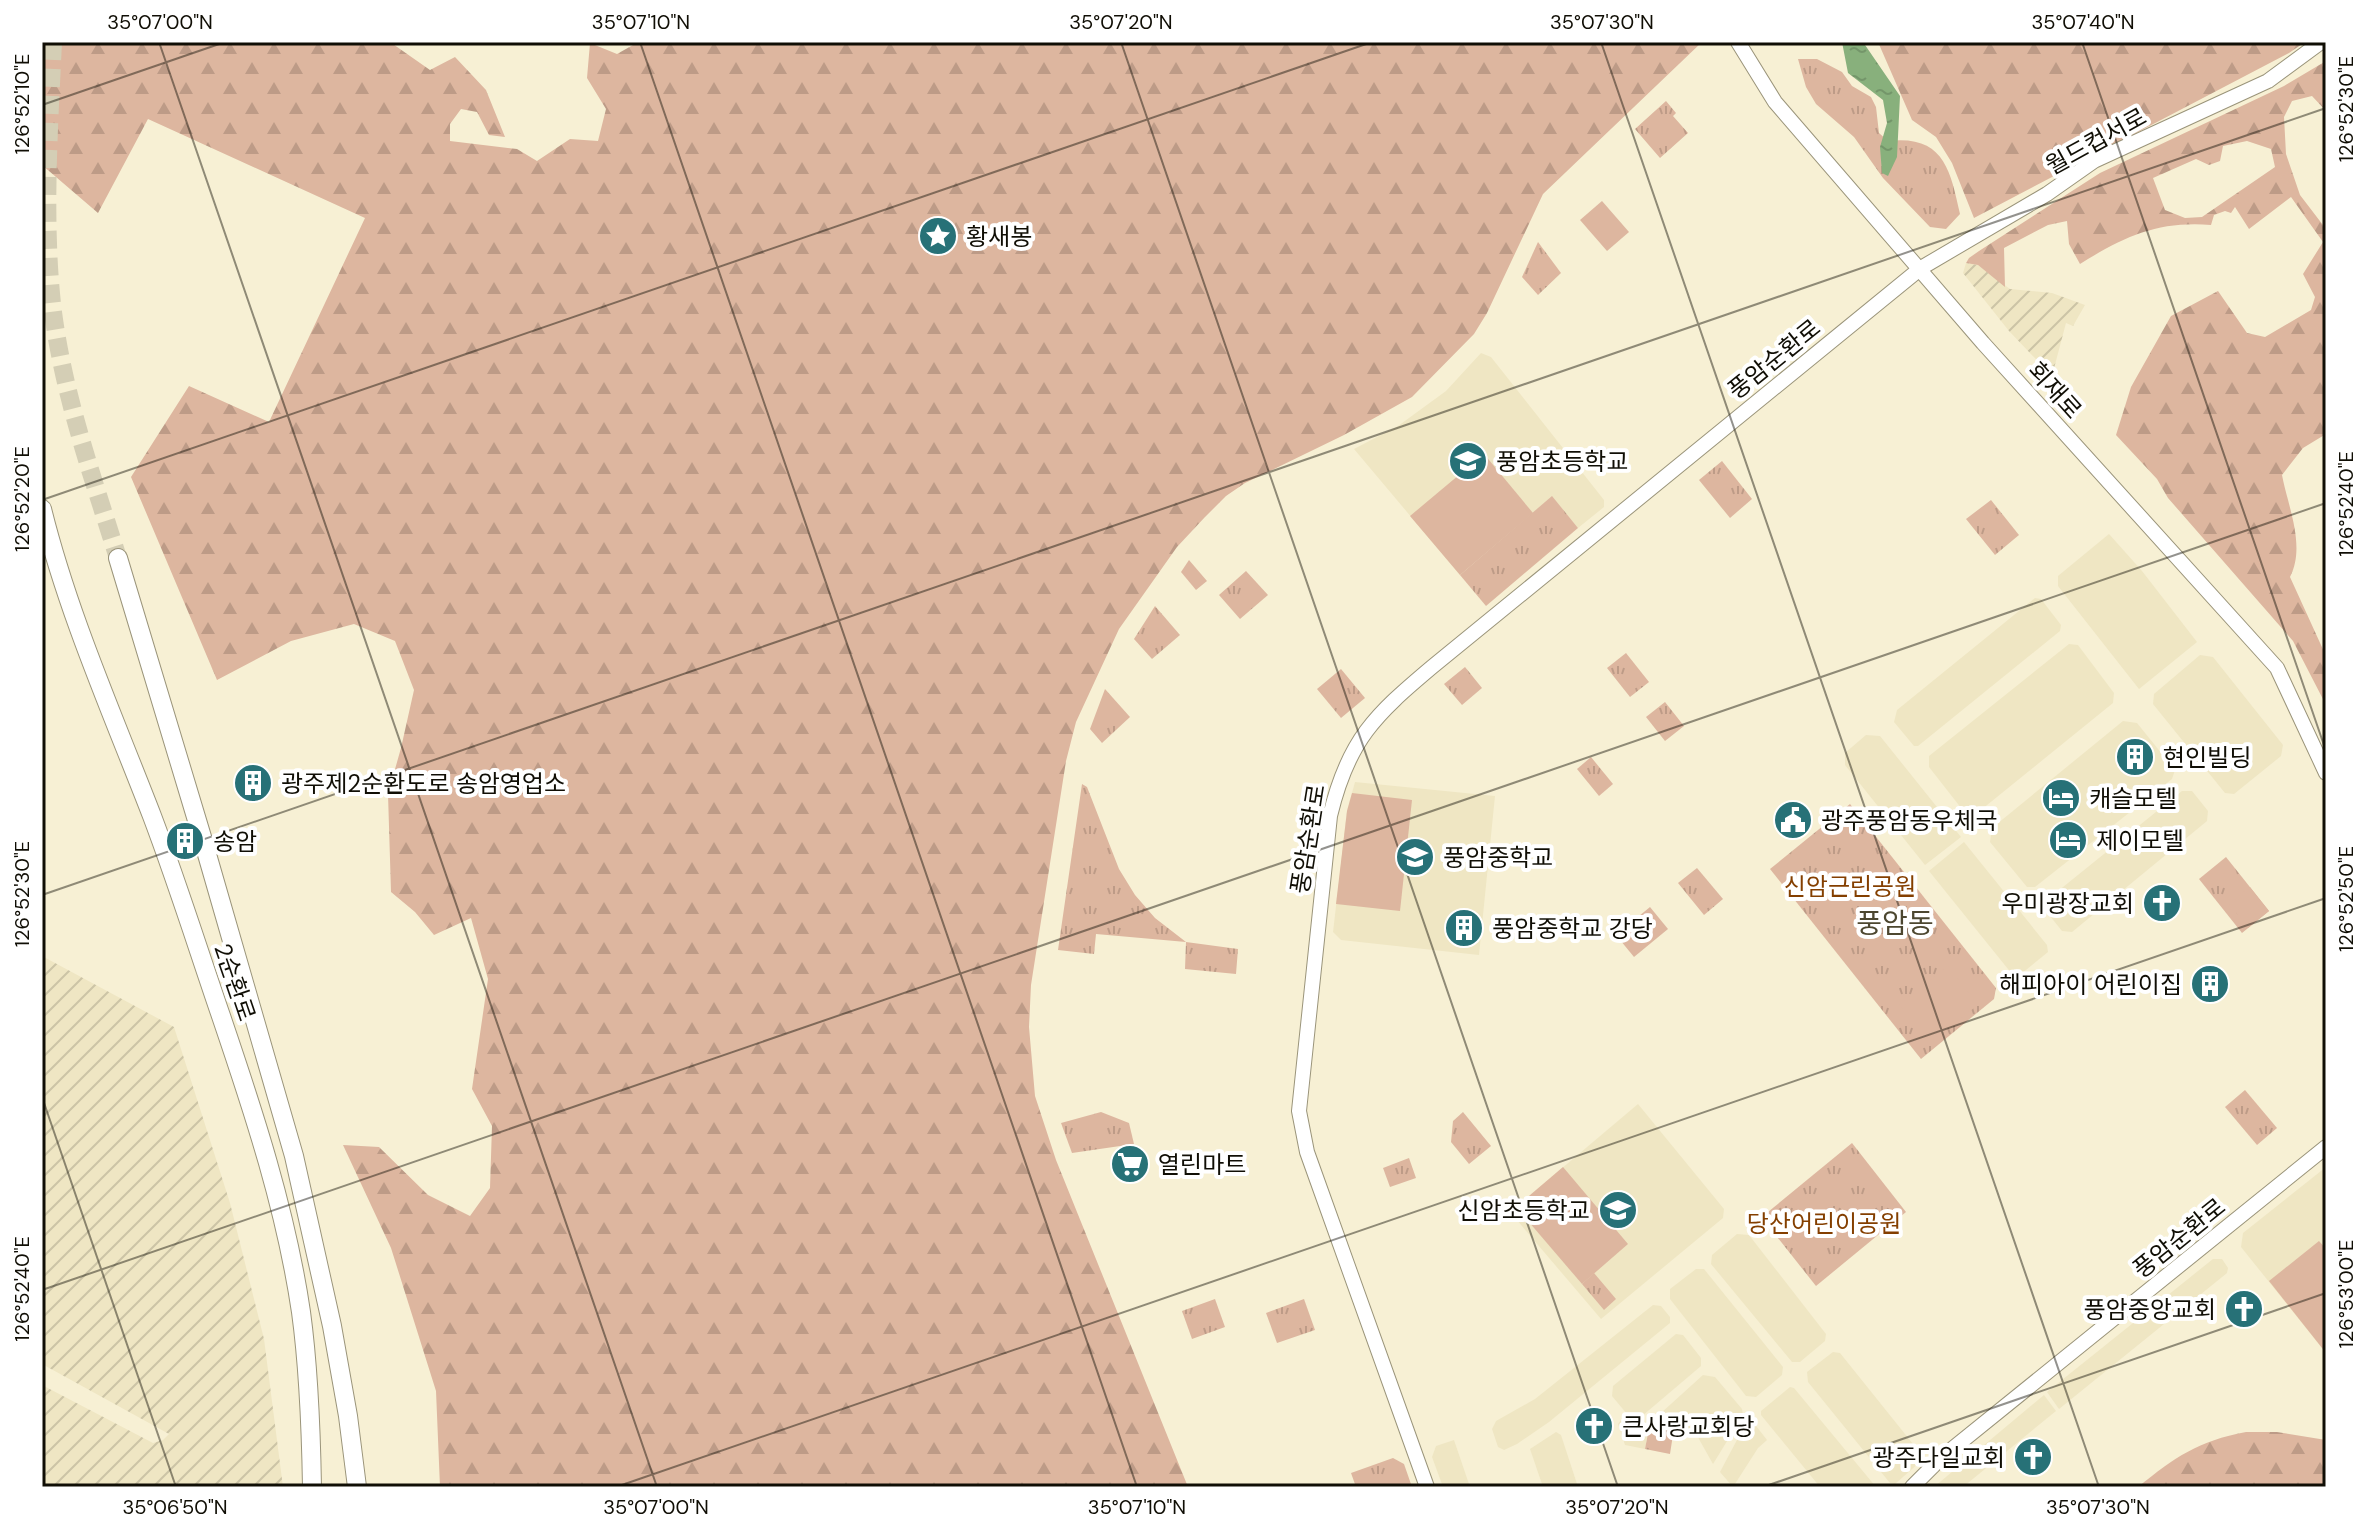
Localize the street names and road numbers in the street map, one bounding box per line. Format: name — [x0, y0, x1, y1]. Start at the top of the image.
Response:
street label: 월드컵서로 — [2040, 101, 2152, 181]
street label: 풍암순환로 — [1721, 312, 1827, 406]
street label: 회재로 — [2021, 355, 2089, 425]
street label: 풍암순환로 — [1284, 782, 1332, 896]
street label: 2순환로 — [207, 939, 263, 1025]
street label: 풍암순환로 — [2126, 1191, 2232, 1285]

